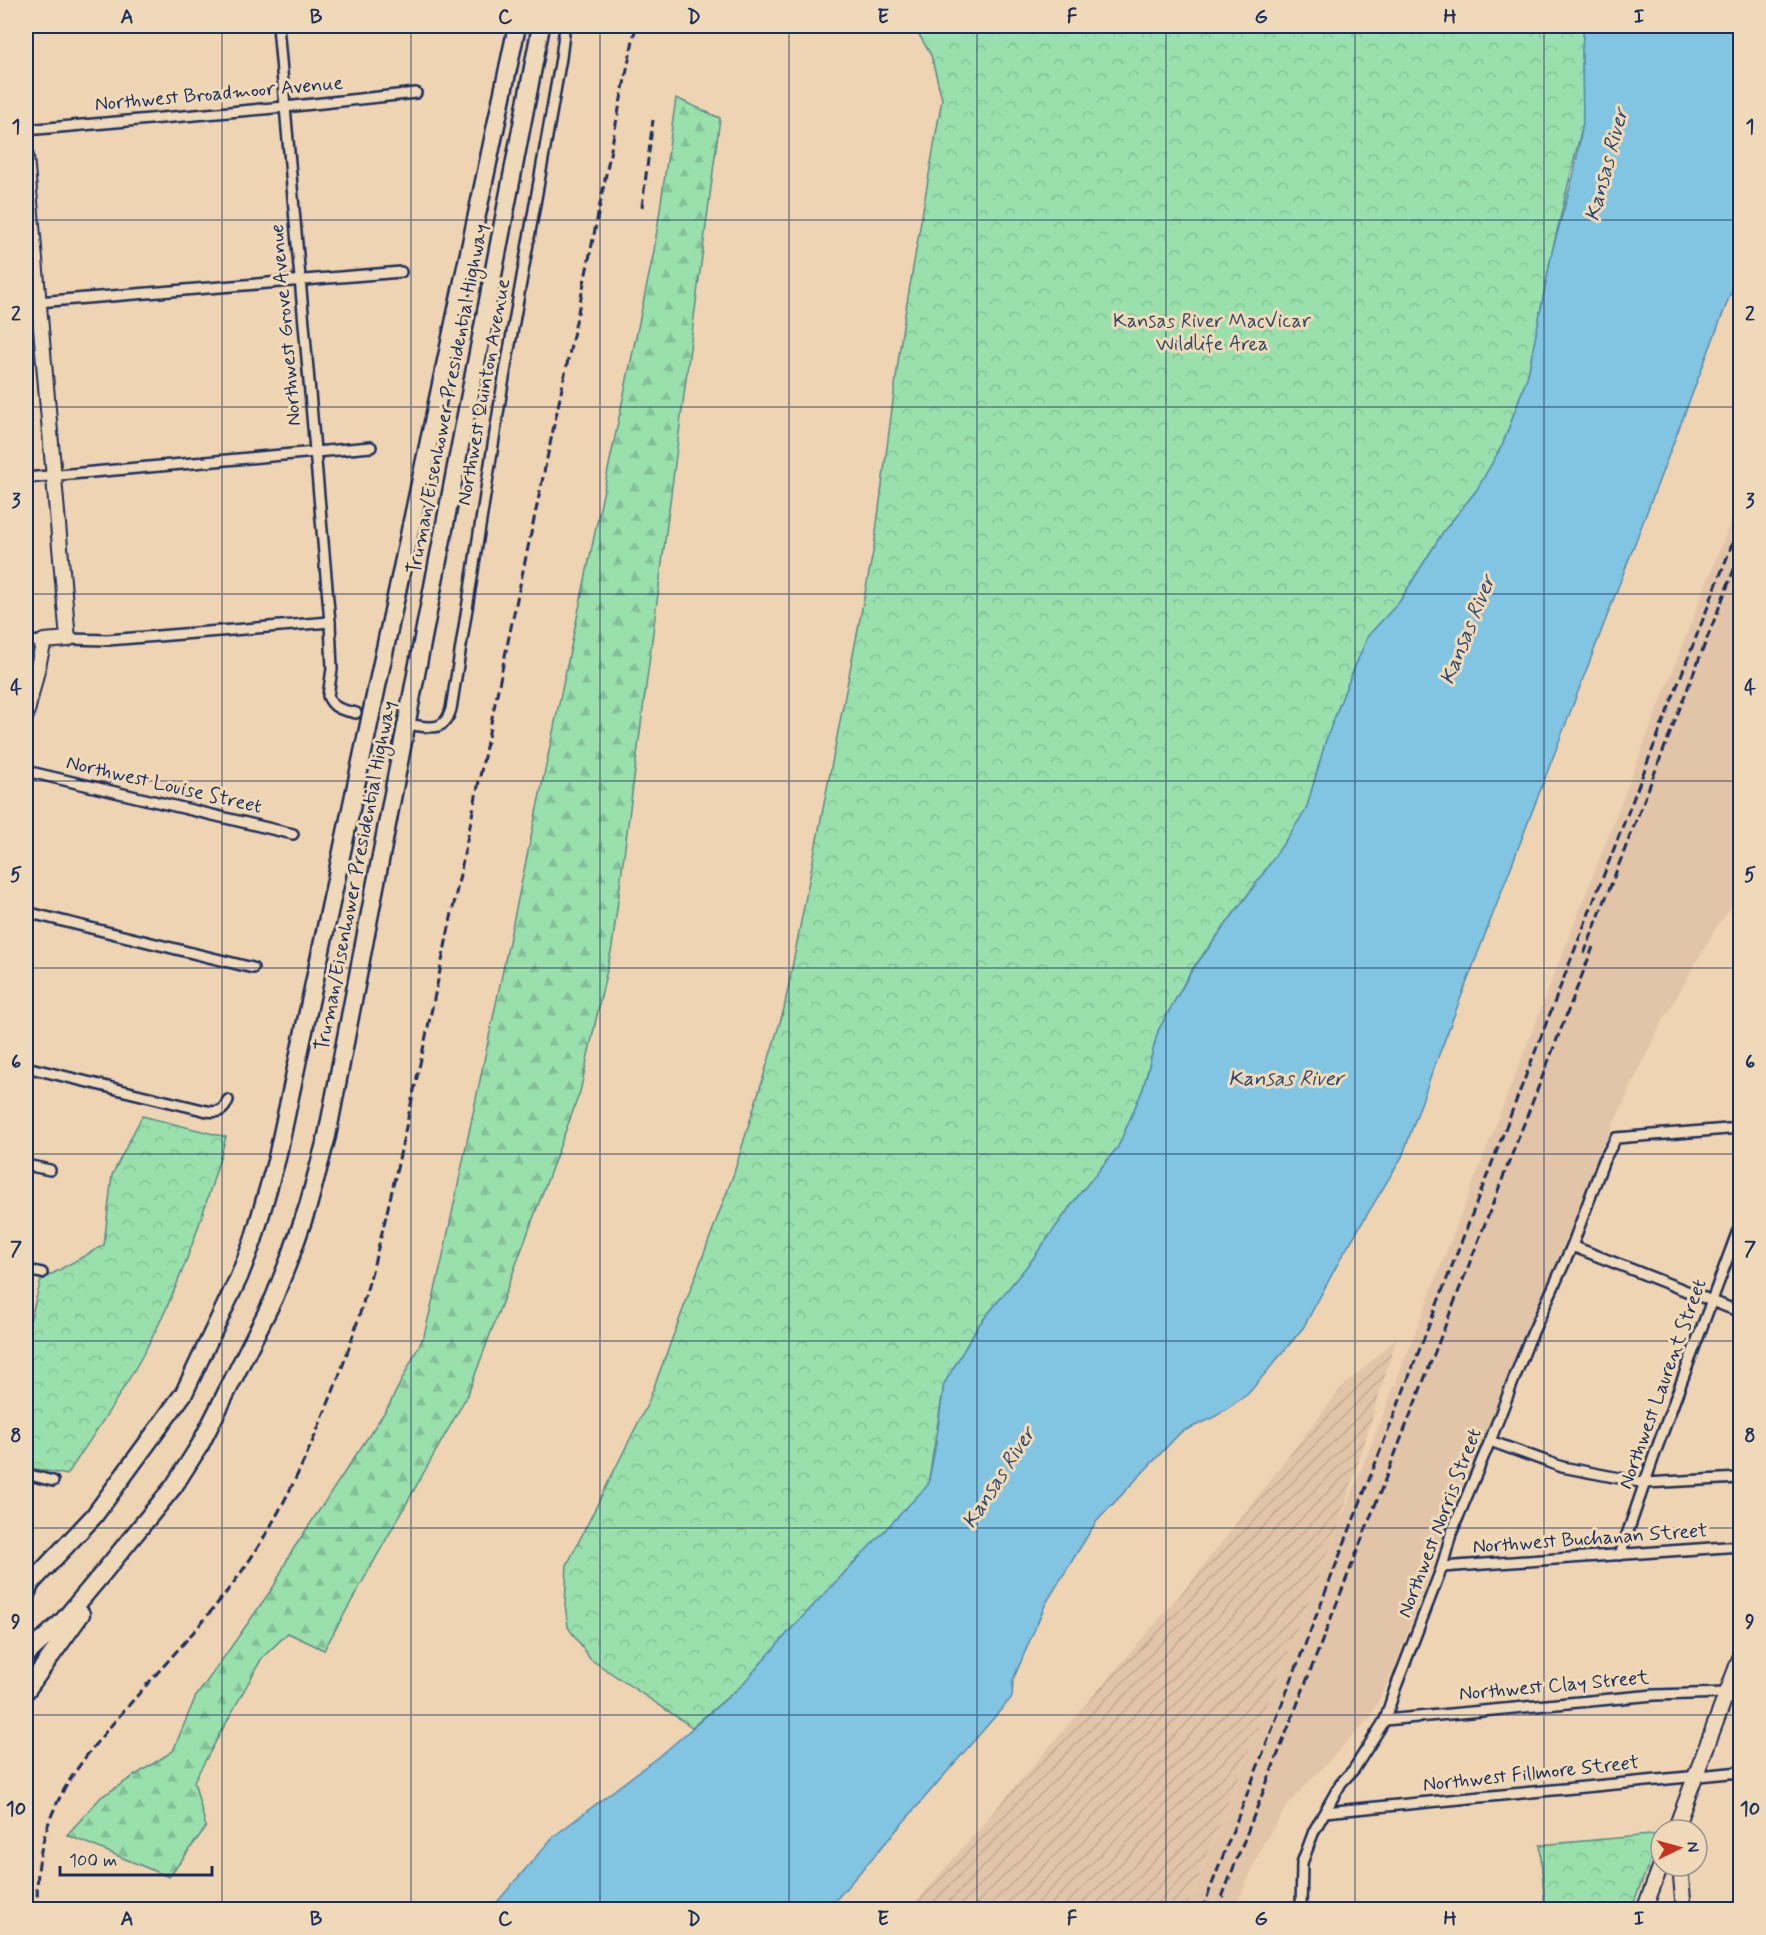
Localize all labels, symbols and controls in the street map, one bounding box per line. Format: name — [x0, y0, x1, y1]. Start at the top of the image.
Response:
text: A — [120, 4, 134, 31]
text: B — [310, 4, 323, 31]
text: C — [498, 4, 513, 31]
text: D — [687, 4, 701, 31]
text: E — [877, 4, 889, 31]
text: F — [1067, 4, 1078, 31]
text: G — [1254, 4, 1268, 31]
text: H — [1443, 4, 1457, 31]
text: I — [1634, 4, 1644, 31]
street label: Northwest Broadmoor Avenue — [94, 70, 344, 118]
water label: Kansas River — [1579, 104, 1636, 224]
text: 1 — [12, 114, 20, 141]
text: 1 — [1746, 114, 1754, 141]
street label: Truman/Eisenhower Presidential Highway — [401, 222, 496, 577]
street label: Northwest Grove Avenue — [264, 223, 308, 427]
street label: Northwest Quinton Avenue — [451, 276, 517, 508]
text: 2 — [11, 301, 21, 328]
text: 2 — [1745, 301, 1755, 328]
park label: Kansas River MacVicar Wildlife Area — [1113, 308, 1312, 358]
text: 3 — [11, 488, 21, 515]
text: 3 — [1745, 488, 1755, 515]
water label: Kansas River — [1433, 569, 1503, 689]
text: 4 — [10, 675, 22, 702]
text: 4 — [1744, 675, 1756, 702]
street label: Truman/Eisenhower Presidential Highway — [309, 699, 404, 1054]
street label: Northwest Louise Street — [63, 749, 265, 821]
text: 5 — [10, 862, 22, 889]
text: 5 — [1744, 862, 1756, 889]
text: 6 — [11, 1049, 21, 1076]
text: 6 — [1745, 1049, 1755, 1076]
water label: Kansas River — [1228, 1065, 1346, 1093]
text: 7 — [10, 1236, 22, 1263]
text: 7 — [1744, 1236, 1756, 1263]
street label: Northwest Laurent Street — [1612, 1275, 1714, 1493]
water label: Kansas River — [956, 1420, 1043, 1534]
text: 8 — [10, 1423, 22, 1450]
text: 8 — [1744, 1423, 1756, 1450]
street label: Northwest Norris Street — [1391, 1424, 1489, 1622]
street label: Northwest Buchanan Street — [1472, 1517, 1708, 1561]
text: 9 — [11, 1609, 21, 1636]
text: 9 — [1745, 1609, 1755, 1636]
street label: Northwest Clay Street — [1458, 1664, 1650, 1708]
street label: Northwest Fillmore Street — [1422, 1749, 1640, 1799]
text: 10 — [6, 1796, 26, 1823]
text: 10 — [1740, 1796, 1760, 1823]
north arrow — [1649, 1818, 1709, 1878]
scale bar — [60, 1839, 212, 1877]
text: N — [1682, 1841, 1703, 1853]
text: 100 m — [69, 1849, 117, 1873]
text: A — [120, 1906, 134, 1933]
text: B — [310, 1906, 323, 1933]
text: C — [498, 1906, 513, 1933]
text: D — [687, 1906, 701, 1933]
text: E — [877, 1906, 889, 1933]
text: F — [1067, 1906, 1078, 1933]
text: G — [1254, 1906, 1268, 1933]
text: H — [1443, 1906, 1457, 1933]
text: I — [1634, 1906, 1644, 1933]

